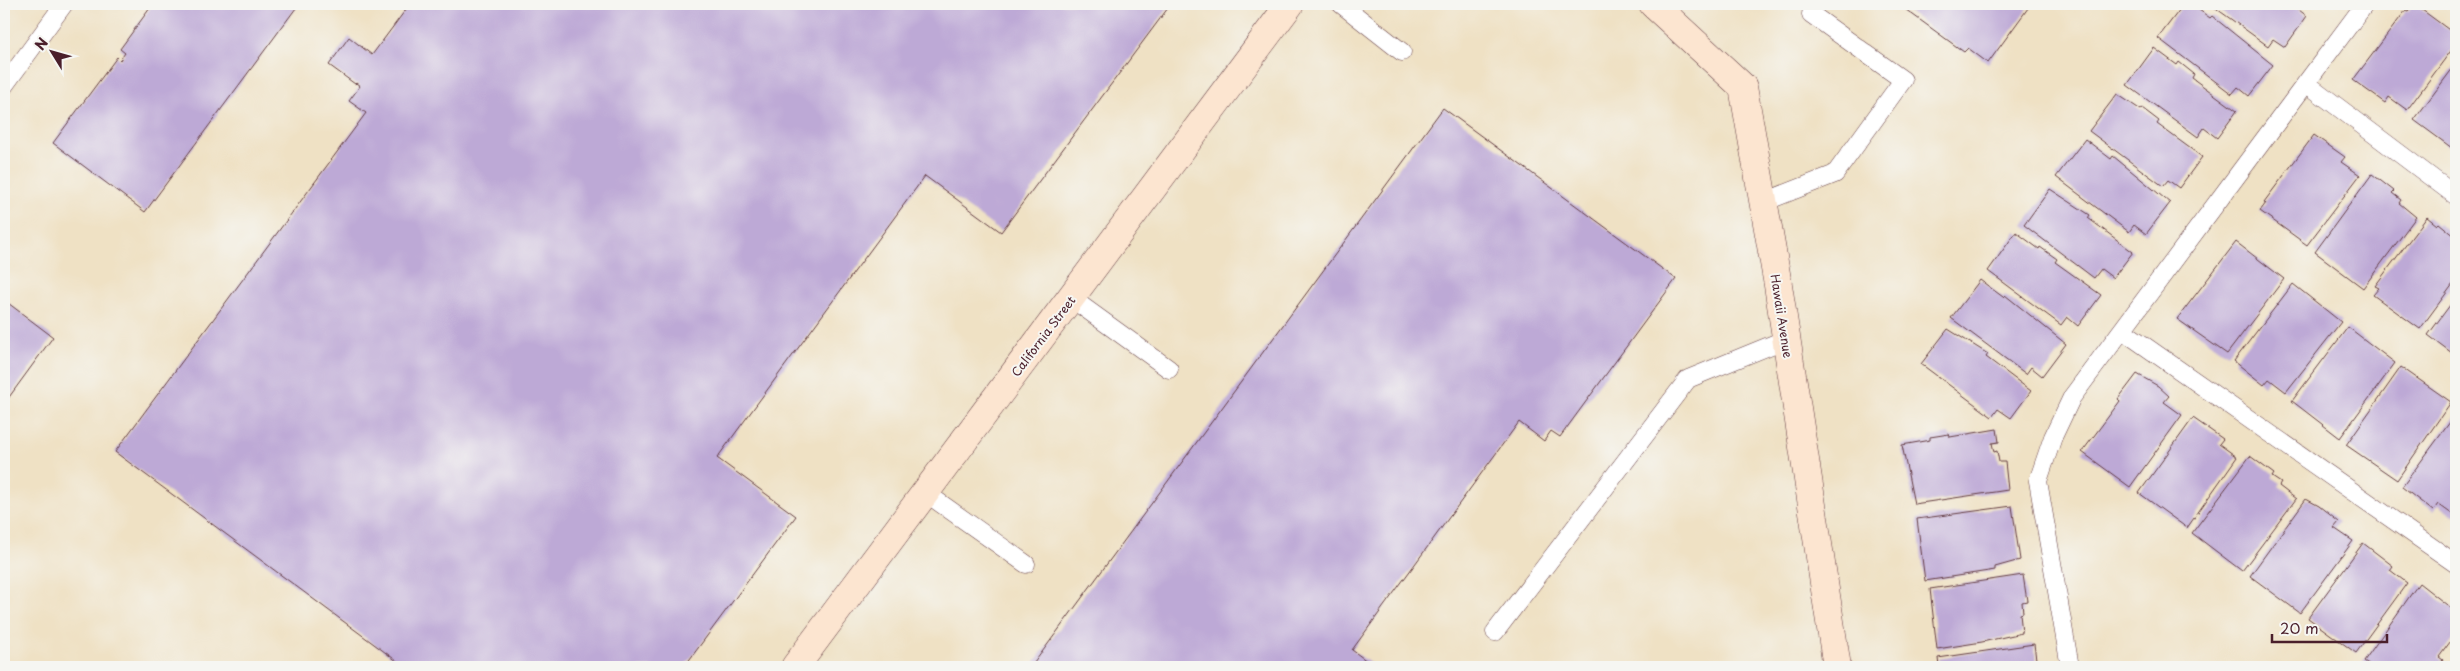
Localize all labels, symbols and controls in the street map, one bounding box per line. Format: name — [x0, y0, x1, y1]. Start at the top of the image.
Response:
north arrow — [28, 28, 78, 78]
text: N — [29, 33, 53, 55]
street label: Hawaii Avenue — [1766, 273, 1798, 360]
street label: California Street — [1007, 292, 1079, 380]
scale bar — [2272, 611, 2388, 643]
text: 20 m — [2280, 616, 2319, 639]

